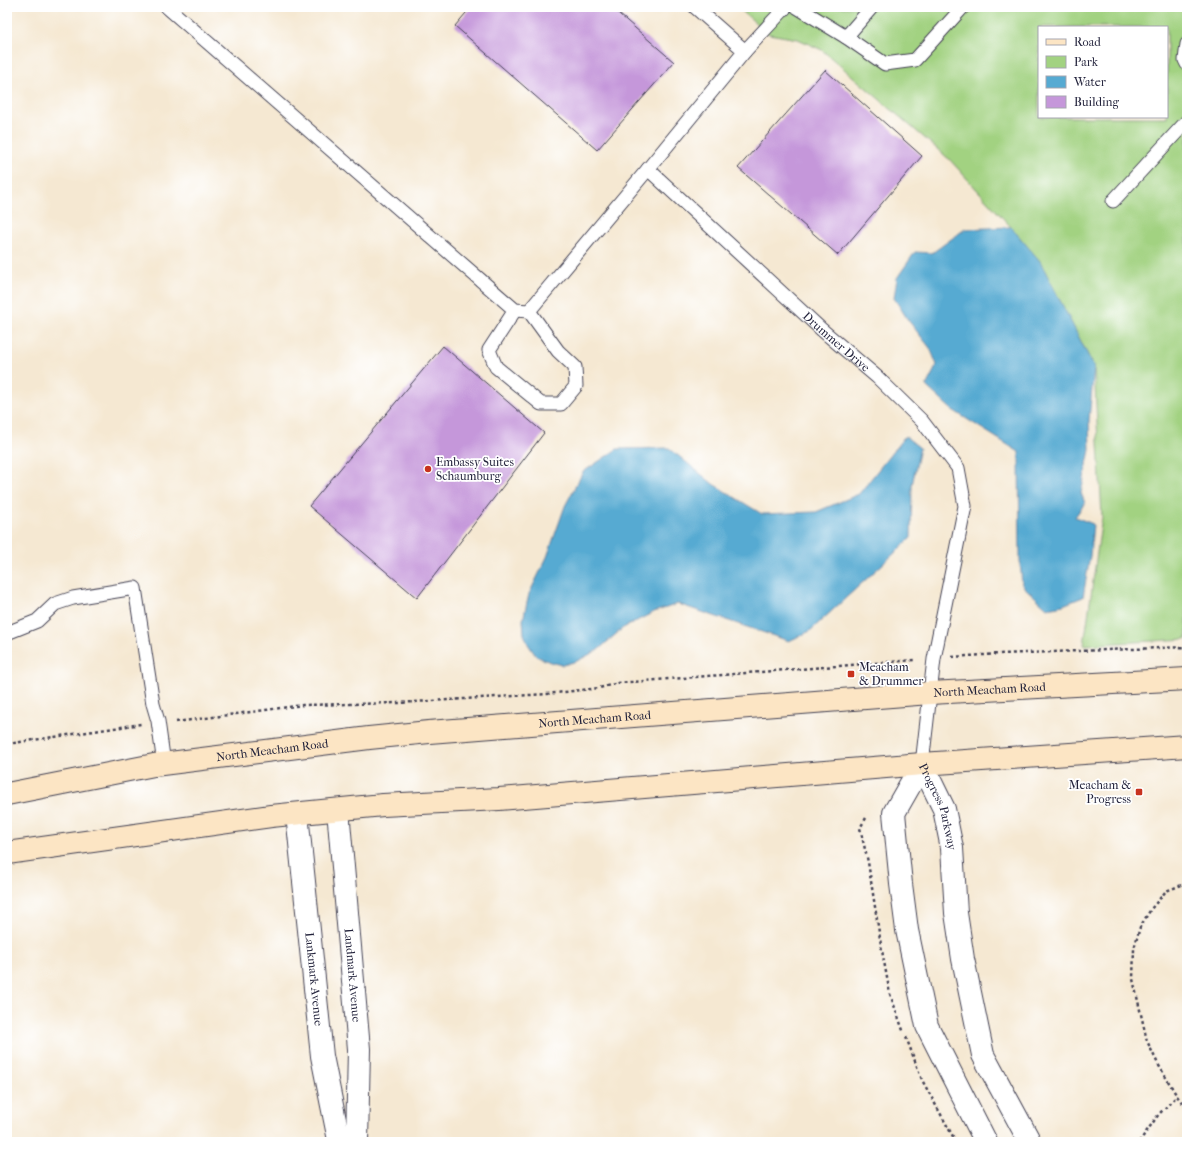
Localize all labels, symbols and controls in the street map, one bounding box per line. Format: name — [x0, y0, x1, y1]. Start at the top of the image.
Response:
legend — [1038, 26, 1168, 118]
text: Road — [1074, 35, 1101, 49]
text: Park — [1074, 55, 1099, 69]
text: Water — [1073, 75, 1107, 89]
text: Building — [1074, 95, 1119, 109]
street label: Drummer Drive — [800, 309, 873, 375]
place label: Embassy Suites Schaumburg — [436, 455, 514, 483]
marker: Embassy Suites Schaumburg — [423, 464, 433, 474]
place label: Meacham & Drummer — [859, 660, 924, 688]
marker: Meacham & Drummer — [846, 669, 856, 679]
street label: North Meacham Road — [933, 680, 1047, 700]
street label: North Meacham Road — [538, 708, 652, 730]
street label: North Meacham Road — [215, 736, 330, 764]
street label: Progress Parkway — [916, 761, 959, 852]
place label: Meacham & Progress — [1069, 778, 1132, 806]
marker: Meacham & Progress — [1134, 787, 1144, 797]
street label: Landmark Avenue — [341, 928, 364, 1023]
street label: Lankmark Avenue — [302, 932, 326, 1027]

